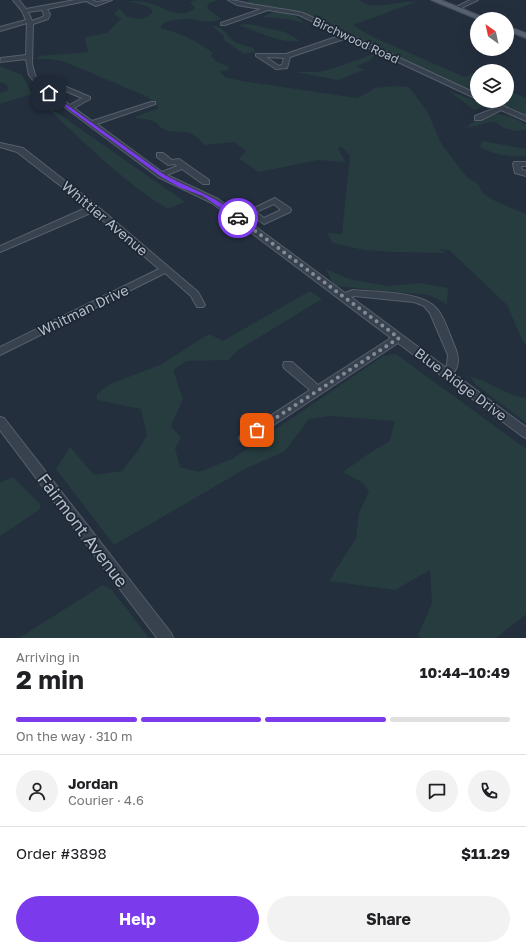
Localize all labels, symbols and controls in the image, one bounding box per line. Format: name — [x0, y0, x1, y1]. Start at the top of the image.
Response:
north arrow — [470, 12, 514, 56]
map controls — [470, 12, 514, 108]
street label: Birchwood Road — [311, 13, 401, 67]
button: layers — [470, 64, 514, 108]
pin — [32, 76, 66, 110]
icon: home — [38, 82, 60, 104]
street label: Whittier Avenue — [59, 177, 151, 259]
courier — [218, 198, 258, 238]
icon: car — [227, 207, 249, 229]
street label: Whitman Drive — [35, 281, 131, 339]
street label: Blue Ridge Drive — [412, 344, 510, 424]
pin — [240, 413, 274, 447]
icon: bag — [246, 419, 268, 441]
street label: Fairmont Avenue — [33, 469, 133, 591]
text: Arriving in — [16, 649, 80, 665]
text: 10:44–10:49 — [420, 663, 510, 681]
text: 2 min — [16, 664, 84, 695]
text: On the way · 310 m — [16, 728, 133, 744]
button: person — [16, 770, 58, 812]
button: chat — [416, 770, 458, 812]
button: phone — [468, 770, 510, 812]
text: Jordan — [68, 774, 118, 792]
text: Courier · 4.6 — [68, 792, 144, 808]
text: Order #3898 — [16, 844, 107, 862]
text: $11.29 — [461, 844, 510, 862]
button: Help — [16, 896, 259, 942]
button: Share — [267, 896, 510, 942]

